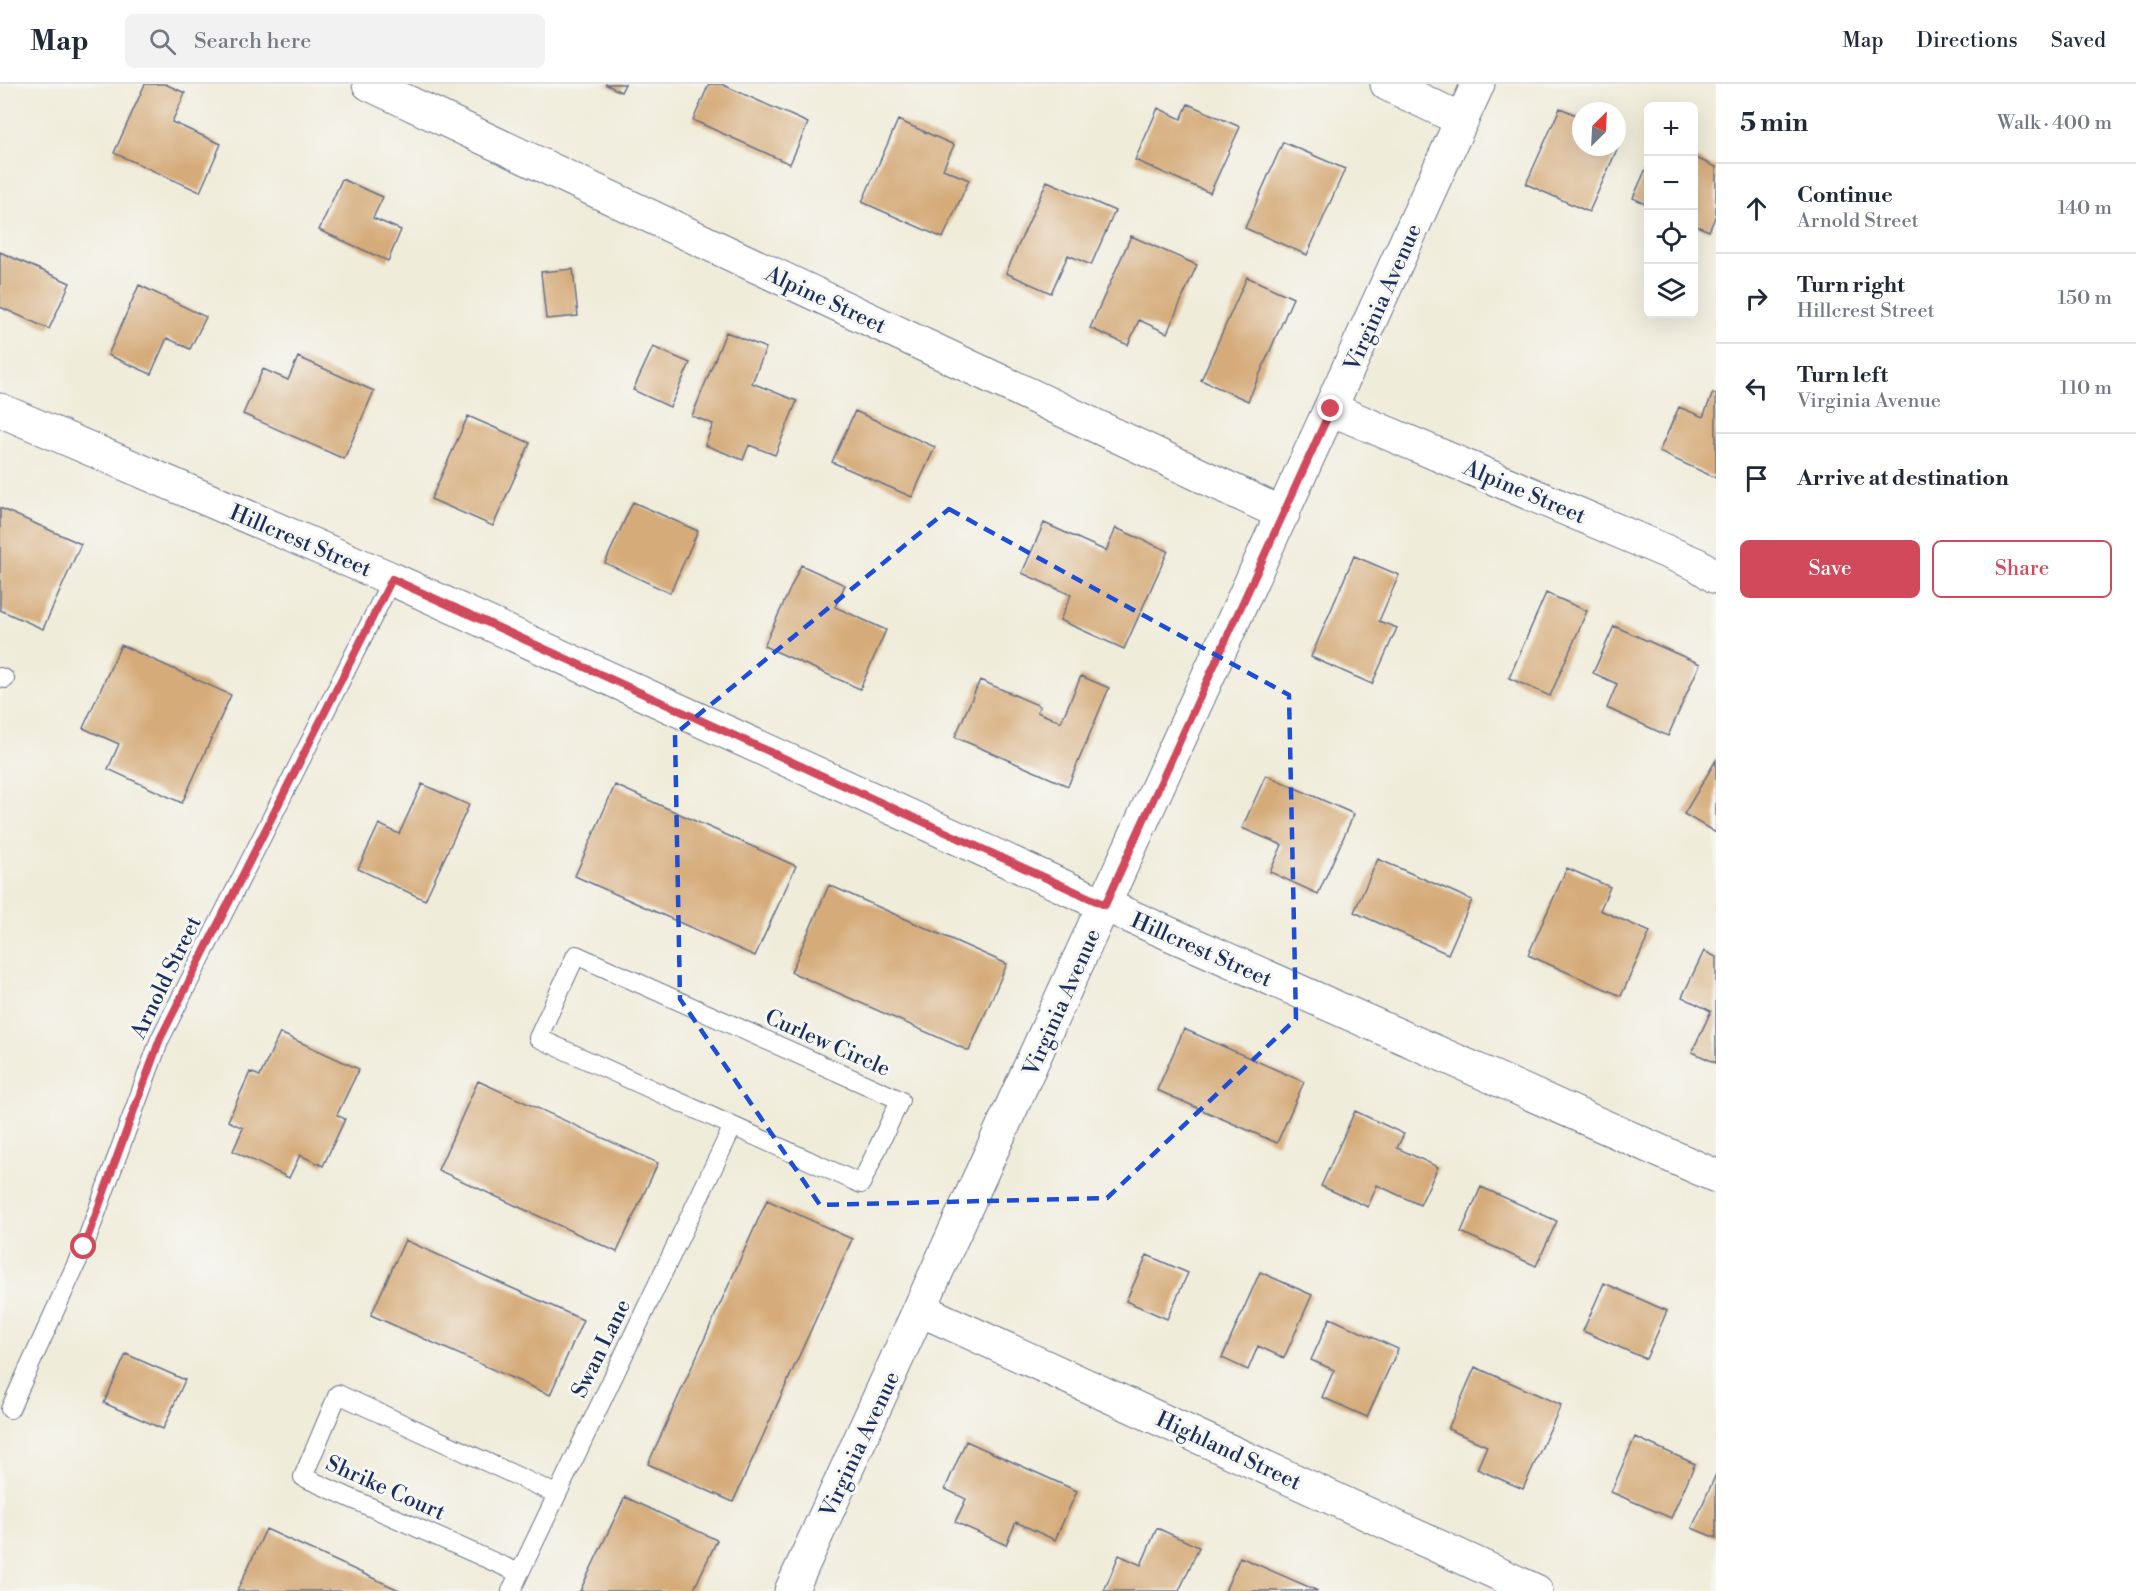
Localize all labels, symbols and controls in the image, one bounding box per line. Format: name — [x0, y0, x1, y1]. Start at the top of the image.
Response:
search box — [125, 14, 545, 68]
text: Map — [30, 24, 89, 59]
icon: search — [146, 25, 179, 58]
text: Search here — [194, 28, 311, 55]
text: Map — [1842, 28, 1884, 54]
text: Directions — [1917, 28, 2018, 54]
text: Saved — [2051, 28, 2106, 54]
north arrow — [1572, 102, 1626, 156]
map controls — [1644, 102, 1698, 318]
button: + — [1644, 102, 1698, 156]
text: 5 min — [1740, 107, 1808, 139]
text: Walk · 400 m — [1997, 111, 2112, 136]
button: − — [1644, 156, 1698, 210]
text: Continue — [1797, 182, 1893, 209]
icon: ahead — [1740, 192, 1773, 225]
text: 140 m — [2057, 196, 2112, 221]
text: Arnold Street — [1797, 209, 1919, 234]
button: locate — [1644, 210, 1698, 264]
street label: Virginia Avenue — [1338, 220, 1428, 376]
street label: Alpine Street — [760, 260, 890, 340]
button: layers — [1644, 264, 1698, 318]
text: Turn right — [1797, 272, 1905, 299]
icon: right — [1740, 282, 1773, 315]
text: 150 m — [2057, 286, 2112, 311]
text: Hillcrest Street — [1797, 299, 1935, 324]
text: Turn left — [1797, 362, 1888, 389]
icon: left — [1740, 372, 1773, 405]
text: 110 m — [2060, 376, 2112, 401]
text: Virginia Avenue — [1797, 389, 1941, 414]
route end — [1317, 395, 1343, 421]
street label: Alpine Street — [1458, 454, 1590, 530]
icon: arrive — [1740, 462, 1773, 495]
text: Arrive at destination — [1797, 465, 2009, 492]
street label: Hillcrest Street — [225, 499, 376, 583]
button: Save — [1740, 540, 1920, 598]
button: Share — [1932, 540, 2112, 598]
street label: Hillcrest Street — [1127, 907, 1276, 994]
street label: Arnold Street — [124, 911, 208, 1045]
street label: Virginia Avenue — [1017, 925, 1107, 1081]
street label: Curlew Circle — [761, 1004, 894, 1083]
route start — [70, 1233, 96, 1259]
street label: Swan Lane — [566, 1295, 637, 1402]
street label: Virginia Avenue — [814, 1367, 906, 1523]
street label: Highland Street — [1152, 1406, 1305, 1497]
street label: Shrike Court — [322, 1450, 449, 1527]

